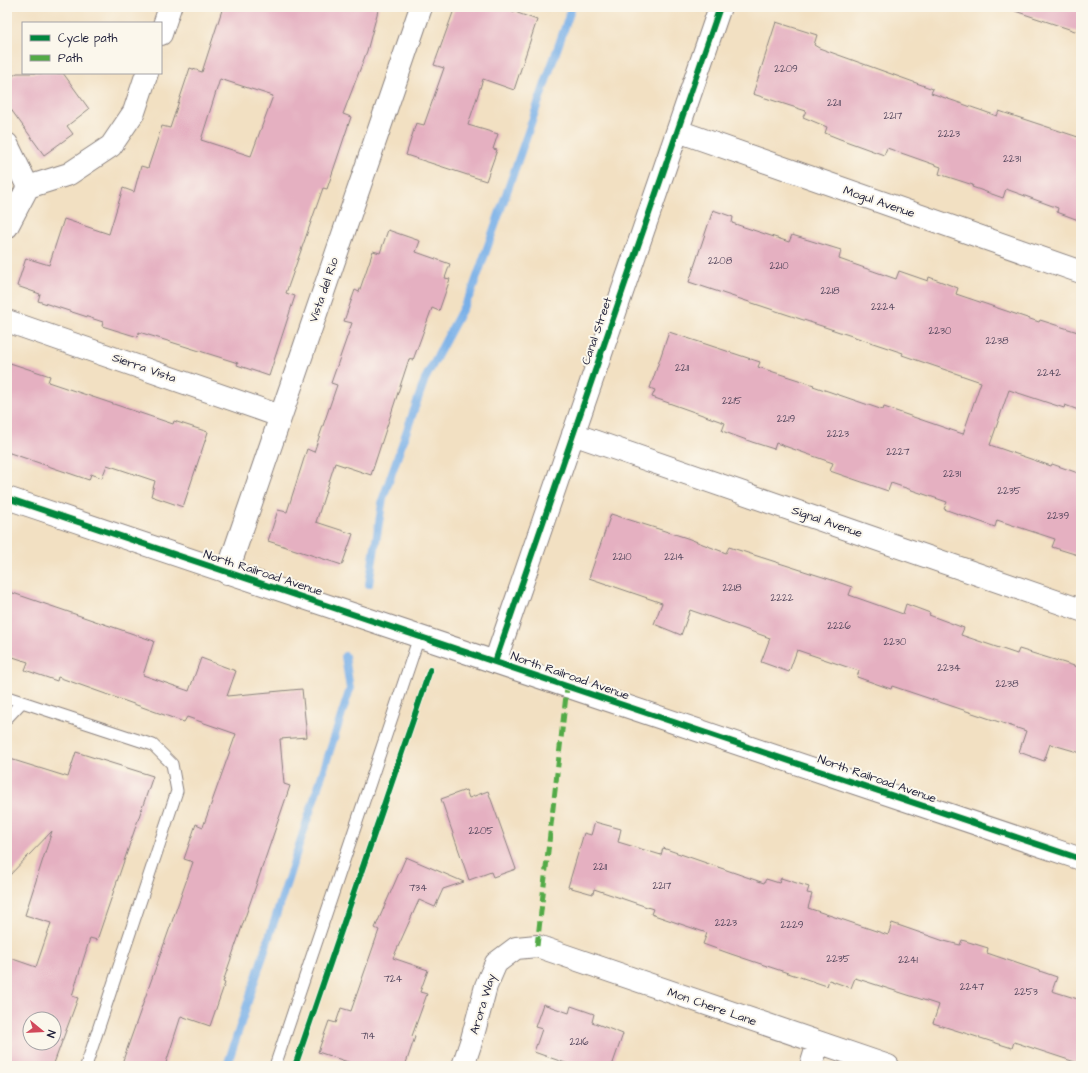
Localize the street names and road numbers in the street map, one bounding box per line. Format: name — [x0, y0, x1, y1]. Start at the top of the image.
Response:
street label: Mogul Avenue — [841, 182, 918, 223]
street label: Vista del Rio — [305, 255, 343, 325]
street label: Canal Street — [577, 295, 617, 367]
street label: Sierra Vista — [110, 349, 178, 387]
street label: Signal Avenue — [789, 502, 865, 543]
street label: North Railroad Avenue — [201, 546, 325, 600]
street label: North Railroad Avenue — [508, 648, 632, 704]
street label: North Railroad Avenue — [815, 751, 939, 807]
street label: Arora Way — [466, 971, 501, 1037]
street label: Mon Chere Lane — [665, 984, 759, 1030]

